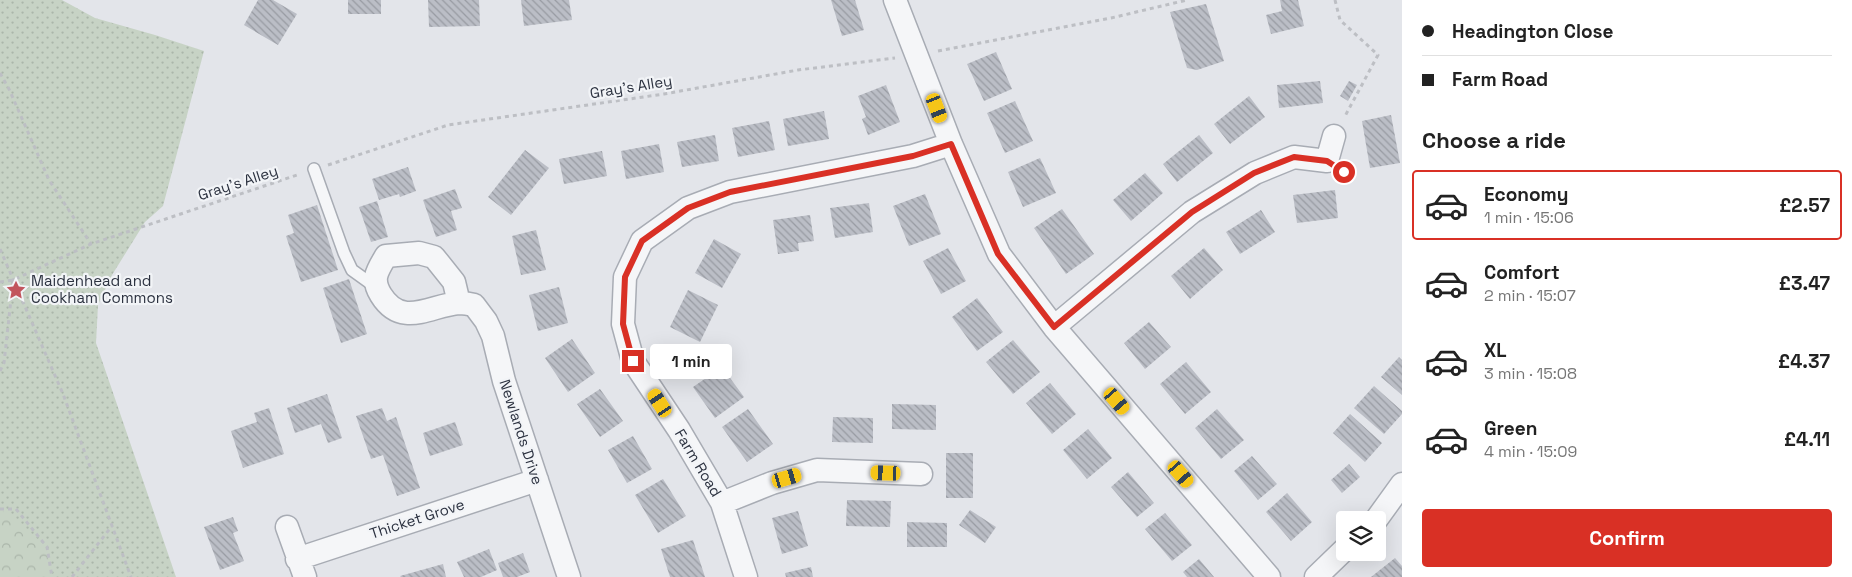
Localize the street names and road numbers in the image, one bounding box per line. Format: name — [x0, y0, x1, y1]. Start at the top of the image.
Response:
street label: Gray's Alley — [588, 71, 673, 102]
street label: Gray's Alley — [195, 161, 280, 204]
street label: Newlands Drive — [496, 377, 547, 487]
street label: Farm Road — [671, 425, 726, 500]
street label: Thicket Grove — [367, 494, 467, 543]

